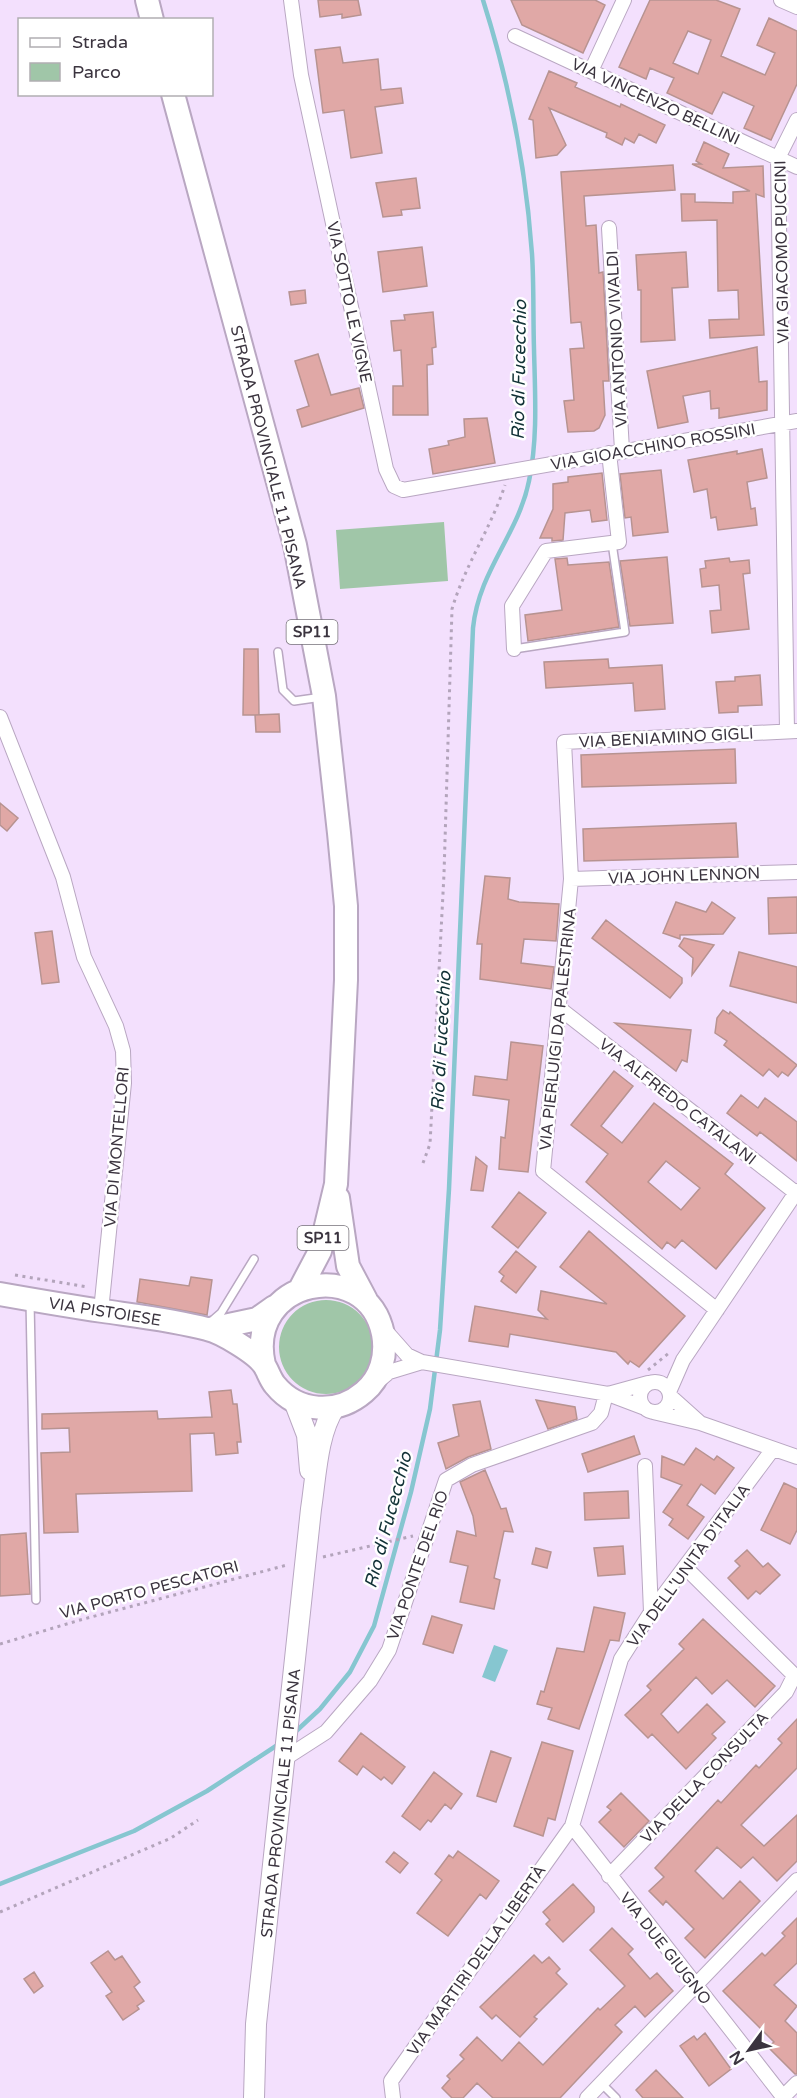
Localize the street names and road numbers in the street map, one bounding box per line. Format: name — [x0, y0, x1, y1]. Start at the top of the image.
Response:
street label: VIA VINCENZO BELLINI — [568, 54, 743, 150]
street label: VIA GIACOMO PUCCINI — [770, 160, 794, 344]
street label: VIA SOTTO LE VIGNE — [322, 220, 376, 385]
street label: VIA ANTONIO VIVALDI — [602, 250, 632, 428]
street label: STRADA PROVINCIALE 11 PISANA — [226, 323, 311, 591]
street label: VIA GIOACCHINO ROSSINI — [549, 419, 757, 475]
road number: SP11 — [286, 620, 338, 644]
street label: VIA BENIAMINO GIGLI — [578, 723, 754, 753]
street label: VIA JOHN LENNON — [608, 863, 760, 889]
street label: VIA PIERLUIGI DA PALESTRINA — [535, 907, 581, 1152]
street label: VIA ALFREDO CATALANI — [595, 1034, 760, 1170]
street label: VIA DI MONTELLORI — [100, 1066, 134, 1228]
road number: SP11 — [298, 1226, 348, 1250]
street label: VIA PISTOIESE — [47, 1293, 162, 1331]
street label: VIA DELL'UNITÀ D'ITALIA — [623, 1480, 755, 1651]
street label: VIA PONTE DEL RIO — [383, 1488, 453, 1643]
street label: VIA PORTO PESCATORI — [58, 1556, 241, 1624]
street label: STRADA PROVINCIALE 11 PISANA — [257, 1667, 305, 1939]
street label: VIA DELLA CONSULTA — [637, 1708, 773, 1848]
street label: VIA MARTIRI DELLA LIBERTÀ — [403, 1861, 551, 2060]
street label: VIA DUE GIUGNO — [615, 1888, 715, 2009]

